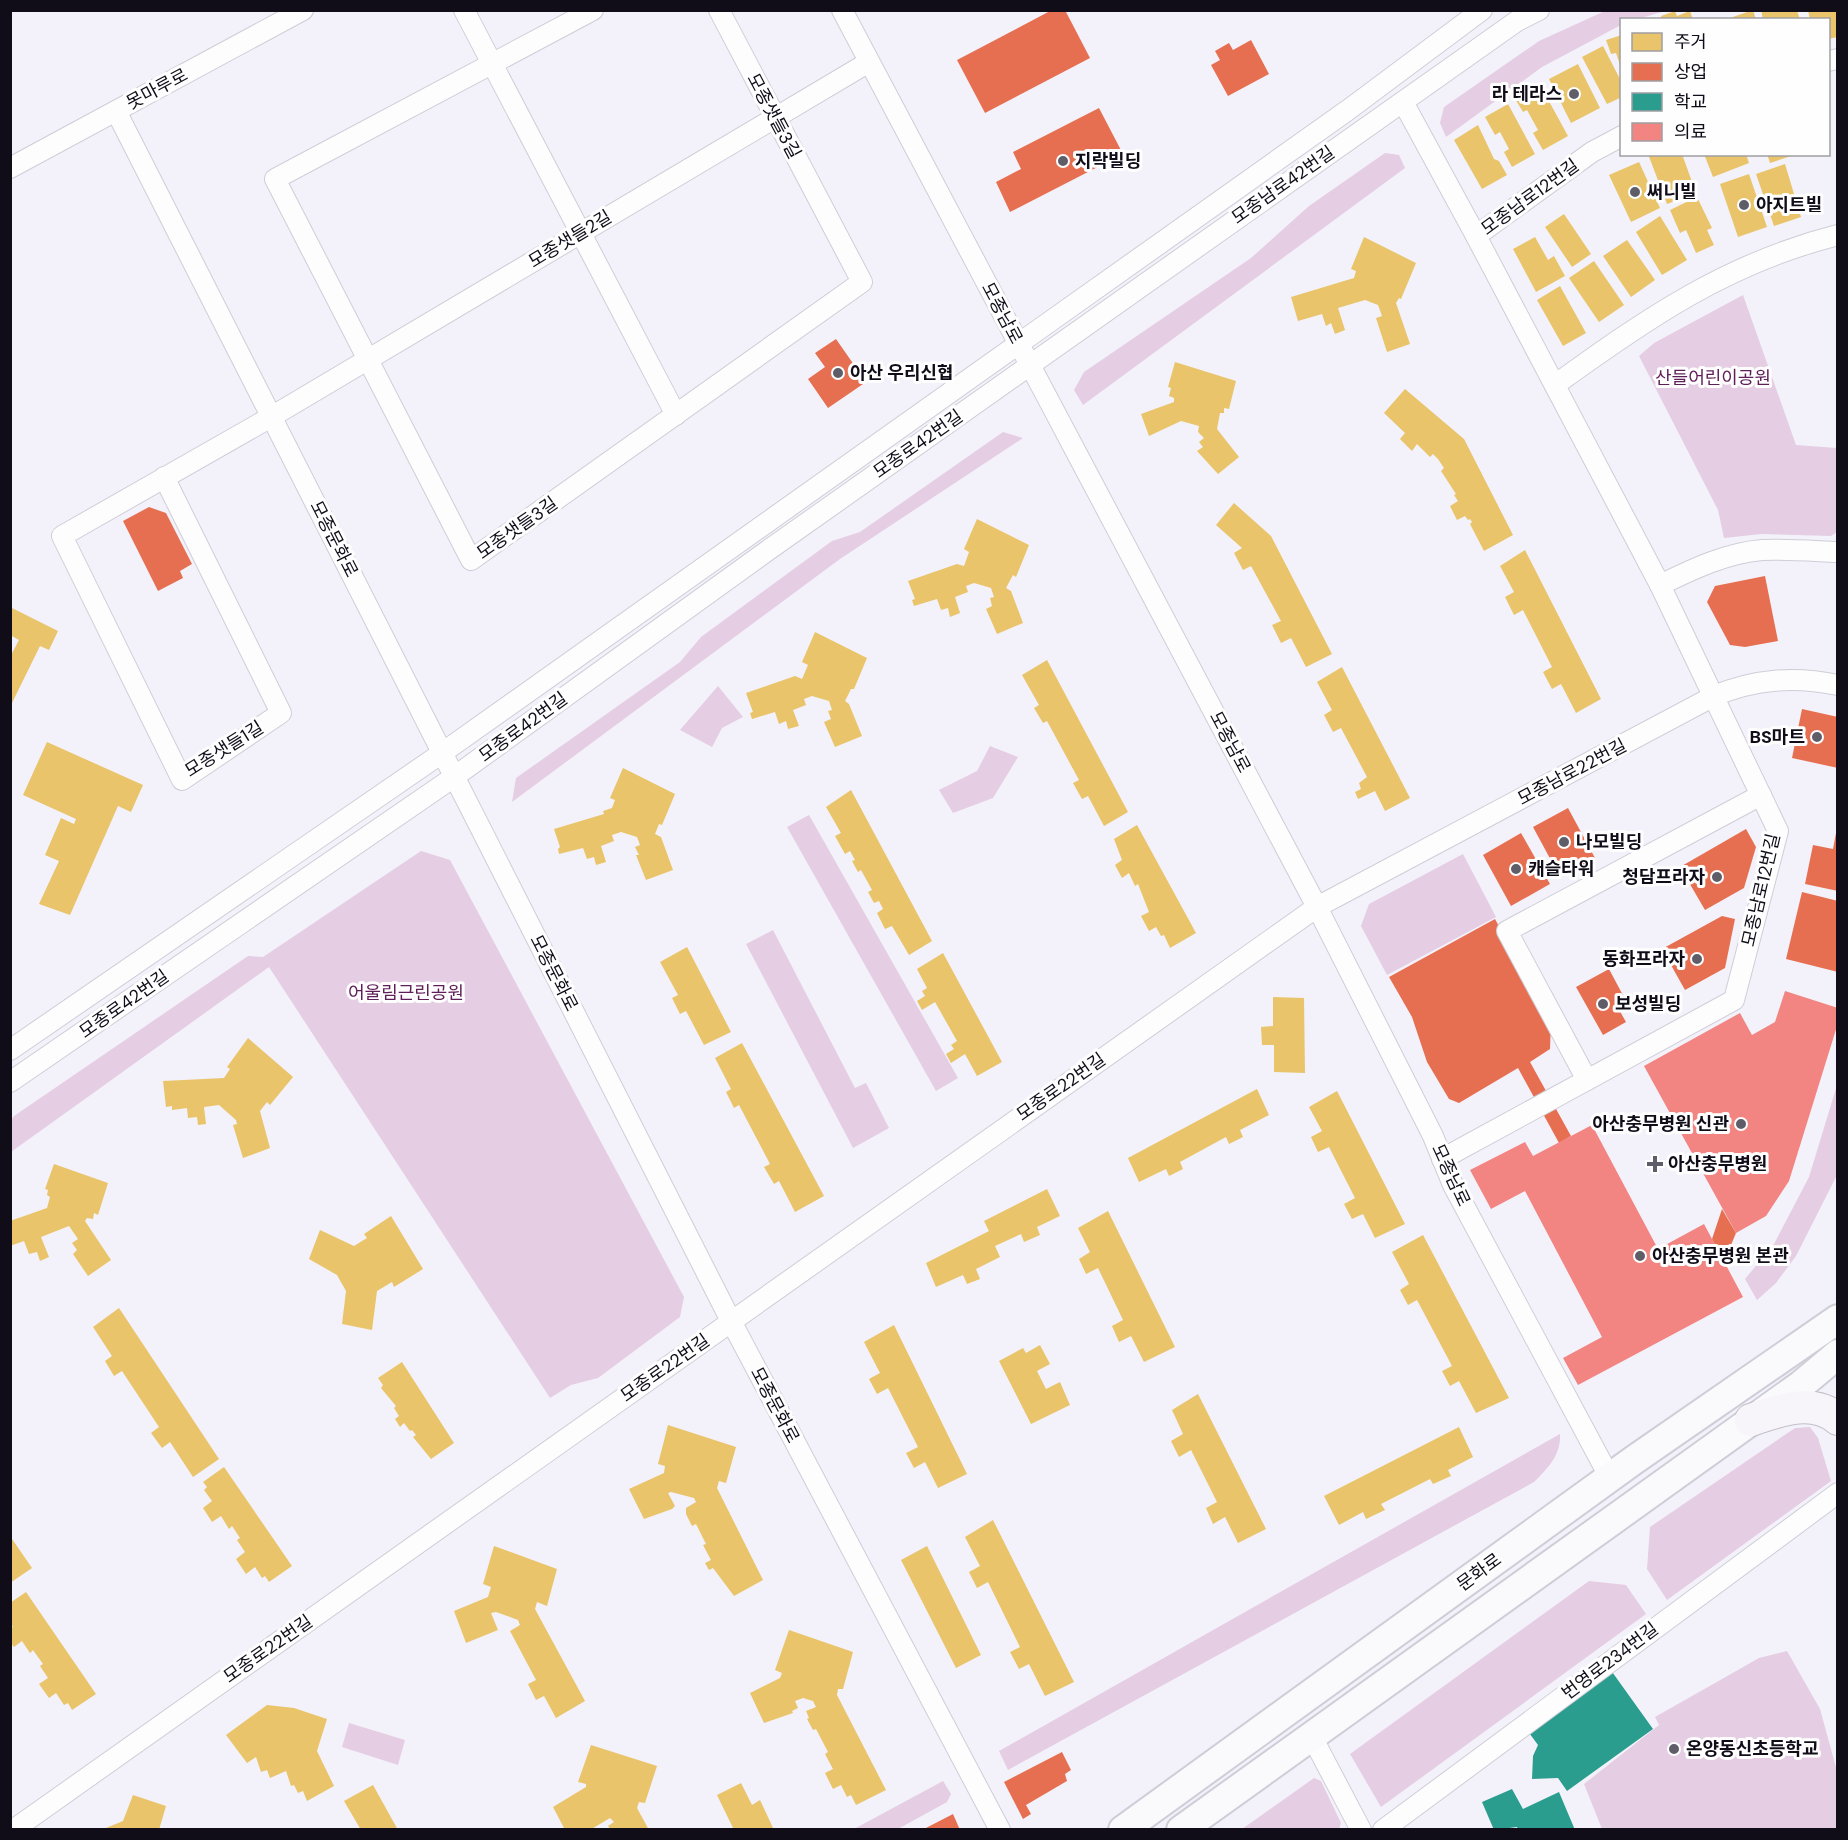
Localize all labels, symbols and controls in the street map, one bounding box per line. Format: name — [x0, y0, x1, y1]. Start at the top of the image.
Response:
legend — [1620, 18, 1830, 156]
text: 주거 — [1674, 30, 1707, 54]
text: 상업 — [1674, 60, 1707, 84]
street label: 못마루로 — [122, 63, 192, 115]
street label: 모종샛들3길 — [741, 69, 807, 163]
place label: 라 테라스 — [1492, 82, 1562, 106]
marker: 라 테라스 — [1567, 87, 1581, 101]
text: 학교 — [1674, 90, 1707, 114]
text: 의료 — [1674, 120, 1707, 144]
street label: 모종남로42번길 — [1227, 141, 1339, 229]
place label: 지락빌딩 — [1075, 149, 1141, 173]
street label: 모종남로12번길 — [1476, 153, 1584, 241]
marker: 지락빌딩 — [1056, 154, 1070, 168]
place label: 써니빌 — [1647, 180, 1697, 204]
marker: 써니빌 — [1628, 185, 1642, 199]
place label: 아지트빌 — [1756, 193, 1822, 217]
marker: 아지트빌 — [1737, 198, 1751, 212]
street label: 모종샛들2길 — [524, 205, 616, 273]
street label: 모종남로 — [976, 278, 1028, 348]
place label: 아산 우리신협 — [850, 361, 954, 385]
marker: 아산 우리신협 — [831, 366, 845, 380]
park label: 산들어린이공원 — [1655, 366, 1771, 390]
street label: 모종로42번길 — [868, 404, 968, 484]
street label: 모종샛들3길 — [472, 491, 562, 565]
street label: 모종문화로 — [305, 497, 363, 581]
street label: 모종로42번길 — [474, 687, 572, 767]
street label: 모종남로 — [1204, 707, 1256, 777]
street label: 모종샛들1길 — [180, 715, 268, 783]
place label: BS마트 — [1750, 725, 1805, 749]
marker: BS마트 — [1810, 730, 1824, 744]
street label: 모종남로22번길 — [1513, 733, 1631, 811]
place label: 나모빌딩 — [1576, 830, 1642, 854]
street label: 모종남로12번길 — [1736, 831, 1786, 949]
marker: 나모빌딩 — [1557, 835, 1571, 849]
place label: 캐슬타워 — [1528, 857, 1594, 881]
marker: 캐슬타워 — [1509, 862, 1523, 876]
place label: 청담프라자 — [1622, 865, 1705, 889]
marker: 청담프라자 — [1710, 870, 1724, 884]
street label: 모종문화로 — [525, 931, 583, 1015]
place label: 동화프라자 — [1602, 947, 1685, 971]
marker: 동화프라자 — [1690, 952, 1704, 966]
street label: 모종로42번길 — [74, 964, 174, 1044]
park label: 어울림근린공원 — [348, 981, 464, 1005]
place label: 보성빌딩 — [1615, 992, 1681, 1016]
marker: 보성빌딩 — [1596, 997, 1610, 1011]
street label: 모종로22번길 — [1012, 1047, 1110, 1127]
place label: 아산충무병원 신관 — [1592, 1112, 1729, 1136]
marker: 아산충무병원 신관 — [1734, 1117, 1748, 1131]
street label: 모종남로 — [1426, 1140, 1476, 1210]
place label: 아산충무병원 — [1668, 1152, 1767, 1176]
marker: 아산충무병원 — [1646, 1155, 1664, 1173]
place label: 아산충무병원 본관 — [1652, 1244, 1789, 1268]
marker: 아산충무병원 본관 — [1633, 1249, 1647, 1263]
street label: 모종로22번길 — [616, 1328, 714, 1408]
street label: 모종문화로 — [745, 1363, 805, 1447]
street label: 문화로 — [1452, 1548, 1506, 1596]
street label: 모종로22번길 — [219, 1609, 317, 1689]
street label: 번영로234번길 — [1557, 1617, 1663, 1705]
place label: 온양동신초등학교 — [1686, 1737, 1818, 1761]
marker: 온양동신초등학교 — [1667, 1742, 1681, 1756]

